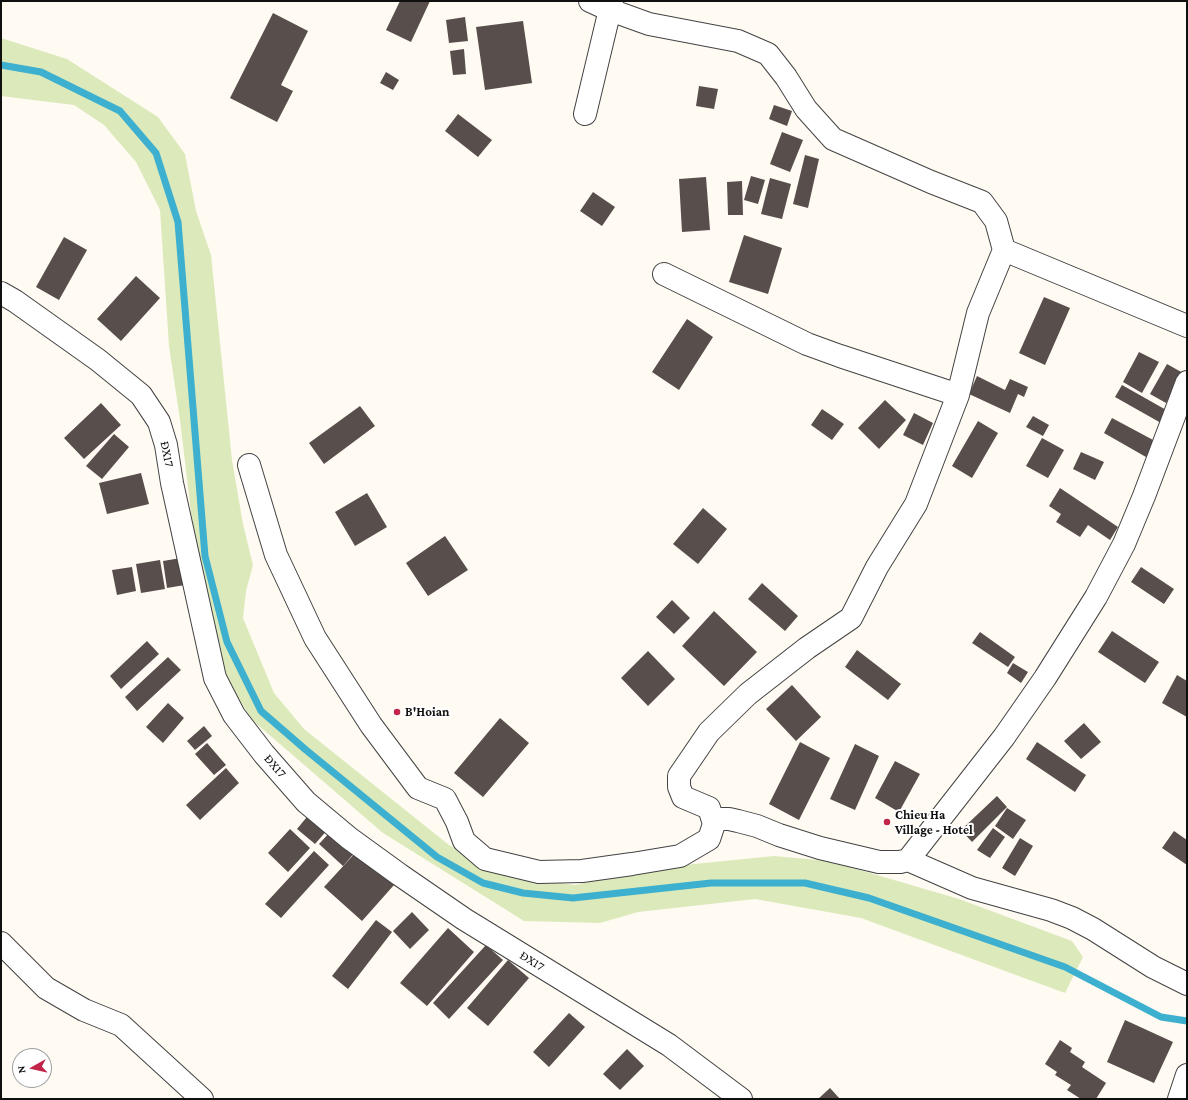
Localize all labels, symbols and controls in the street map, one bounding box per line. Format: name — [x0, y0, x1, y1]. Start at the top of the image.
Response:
street label: ĐX17 — [157, 440, 177, 468]
place label: B'Hoian — [405, 704, 450, 720]
marker: B'Hoian — [392, 707, 402, 717]
street label: ĐX17 — [261, 751, 289, 781]
place label: Chieu Ha Village - Hotel — [895, 807, 973, 838]
marker: Chieu Ha Village - Hotel — [882, 817, 892, 827]
street label: ĐX17 — [517, 947, 547, 975]
north arrow — [12, 1048, 52, 1088]
text: N — [15, 1065, 28, 1074]

